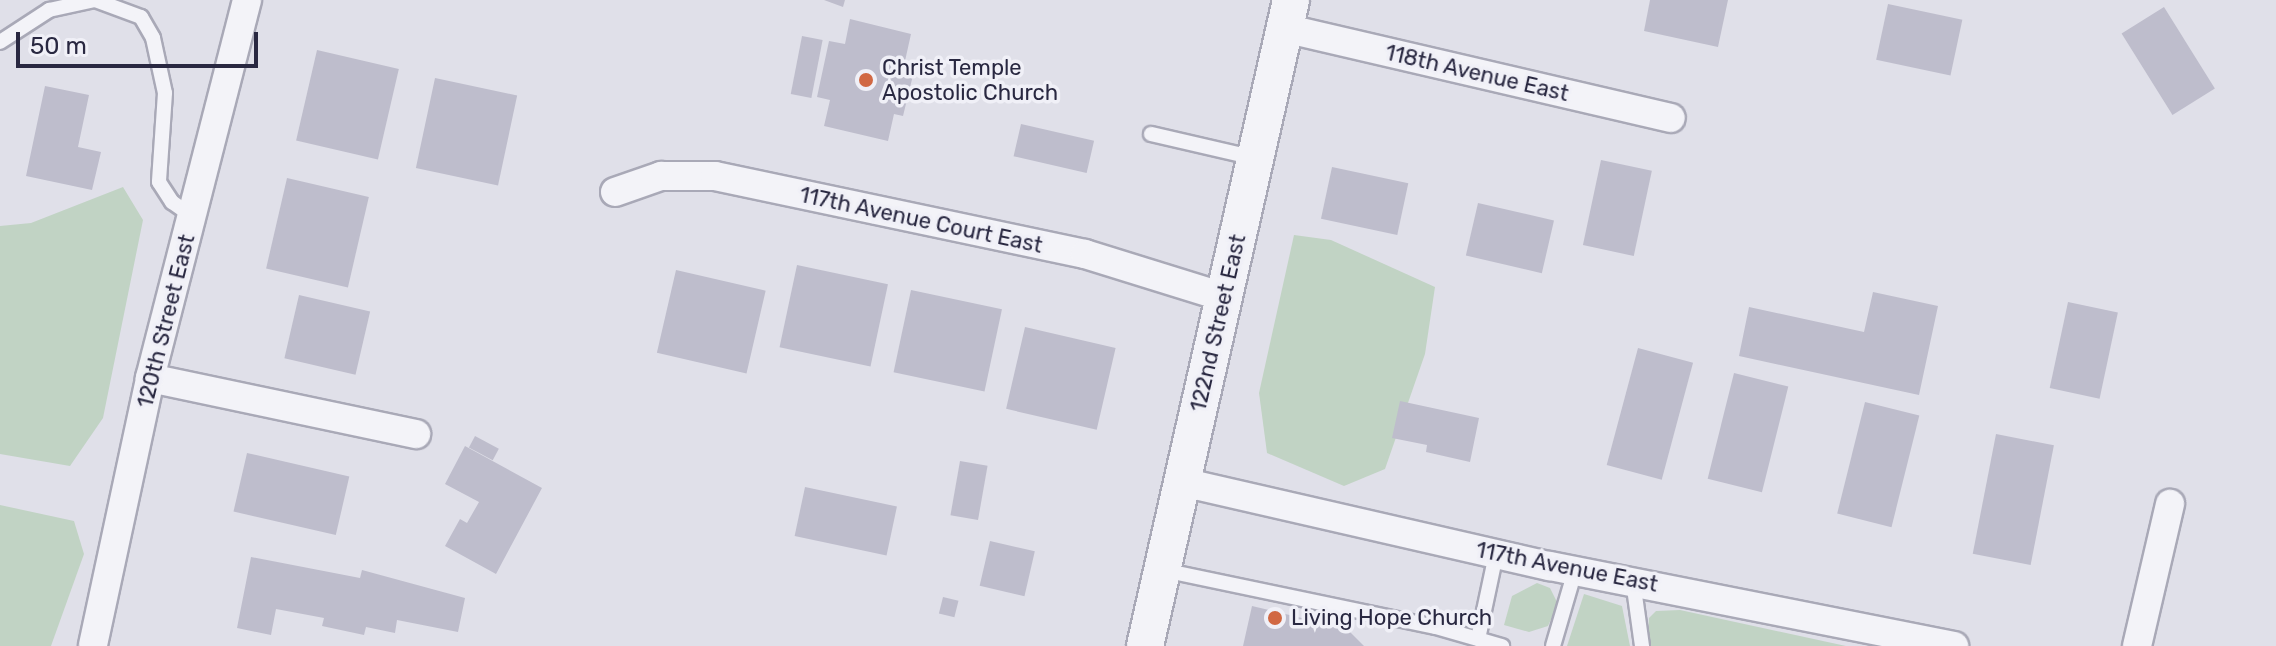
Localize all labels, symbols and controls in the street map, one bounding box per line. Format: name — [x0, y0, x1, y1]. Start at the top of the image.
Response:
scale bar — [20, 16, 262, 66]
text: 50 m — [30, 32, 87, 60]
street label: 118th Avenue East — [1382, 39, 1572, 107]
place label: Christ Temple Apostolic Church — [882, 54, 1058, 106]
marker: Christ Temple Apostolic Church — [857, 71, 875, 89]
street label: 117th Avenue Court East — [797, 181, 1045, 259]
street label: 120th Street East — [132, 231, 200, 411]
street label: 122nd Street East — [1185, 232, 1251, 414]
street label: 117th Avenue East — [1474, 536, 1660, 598]
place label: Living Hope Church — [1291, 605, 1492, 631]
marker: Living Hope Church — [1266, 609, 1284, 627]

